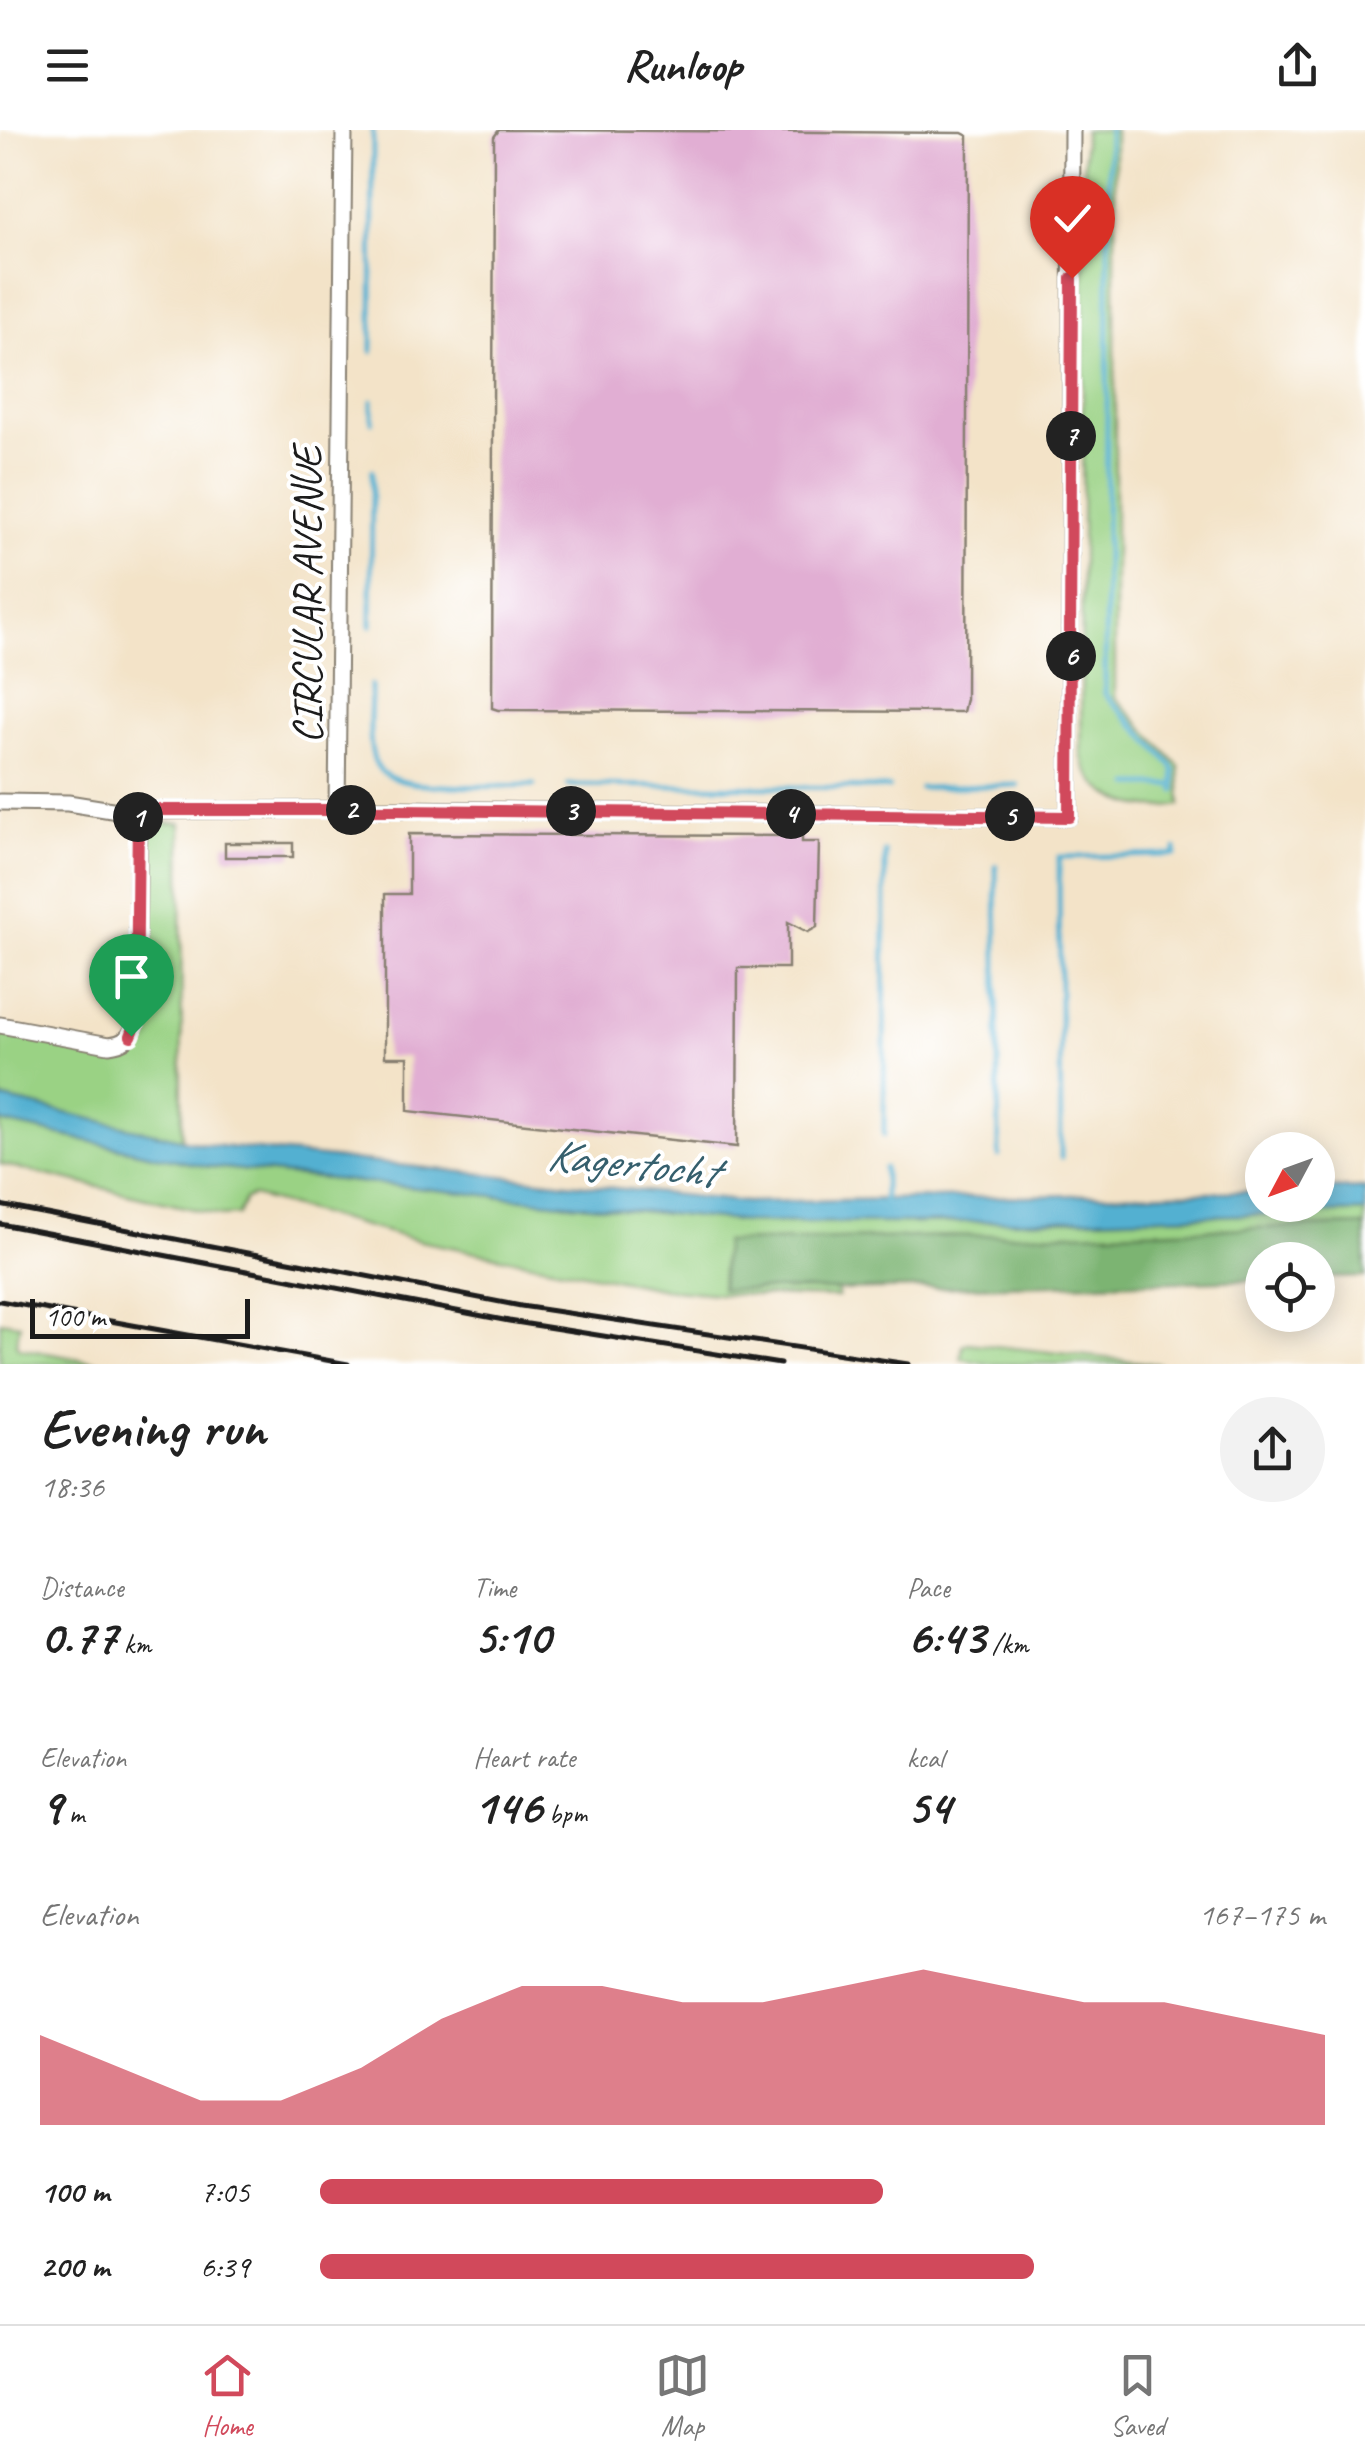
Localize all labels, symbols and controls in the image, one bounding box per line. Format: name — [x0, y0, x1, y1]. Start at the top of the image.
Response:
text: Runloop — [623, 37, 742, 94]
icon: menu — [40, 38, 95, 93]
icon: share — [1270, 38, 1325, 93]
pin — [1030, 176, 1115, 279]
icon: check — [1045, 191, 1100, 246]
pin: 7 — [1046, 411, 1096, 461]
text: 7 — [1065, 418, 1077, 453]
street label: CIRCULAR AVENUE — [281, 442, 334, 744]
pin: 6 — [1046, 631, 1096, 681]
text: 6 — [1064, 638, 1078, 673]
pin: 2 — [326, 785, 376, 835]
pin: 3 — [546, 786, 596, 836]
pin: 4 — [766, 789, 816, 839]
pin: 5 — [985, 791, 1035, 841]
pin: 1 — [113, 792, 163, 842]
text: 2 — [345, 792, 357, 827]
text: 3 — [565, 793, 577, 828]
text: 4 — [785, 796, 797, 831]
text: 5 — [1004, 798, 1016, 833]
text: 1 — [132, 799, 144, 834]
pin — [89, 934, 174, 1037]
icon: arrive — [104, 949, 159, 1004]
water label: Kagertocht — [545, 1126, 730, 1202]
north arrow — [1245, 1132, 1335, 1222]
map controls — [1245, 1132, 1335, 1332]
button: locate — [1245, 1242, 1335, 1332]
scale bar — [30, 1294, 250, 1338]
text: 100 m — [45, 1299, 105, 1334]
text: Evening run — [40, 1393, 265, 1463]
button: share — [1220, 1397, 1325, 1502]
text: 18:36 — [40, 1466, 104, 1507]
text: Distance — [40, 1570, 124, 1605]
text: Time — [473, 1570, 516, 1605]
text: Pace — [907, 1570, 950, 1605]
text: 0.77 — [40, 1605, 117, 1668]
text: 5:10 — [473, 1605, 550, 1668]
text: 6:43 — [907, 1605, 985, 1668]
text: km — [117, 1626, 151, 1661]
text: /km — [985, 1626, 1028, 1661]
text: Elevation — [40, 1740, 126, 1775]
text: Heart rate — [473, 1740, 575, 1775]
text: kcal — [907, 1740, 944, 1775]
text: 9 — [40, 1775, 62, 1838]
text: 146 — [473, 1775, 542, 1838]
text: 54 — [907, 1775, 951, 1838]
text: m — [62, 1796, 84, 1831]
text: bpm — [542, 1796, 587, 1831]
text: Elevation — [40, 1894, 138, 1935]
text: 167–175 m — [1199, 1894, 1325, 1935]
text: 100 m — [40, 2171, 109, 2212]
text: 7:05 — [200, 2171, 250, 2212]
text: 200 m — [40, 2246, 109, 2287]
text: 6:39 — [200, 2246, 250, 2287]
tab: Home — [200, 2348, 255, 2443]
tab: Map — [655, 2348, 710, 2443]
tab: Saved — [1110, 2348, 1165, 2443]

